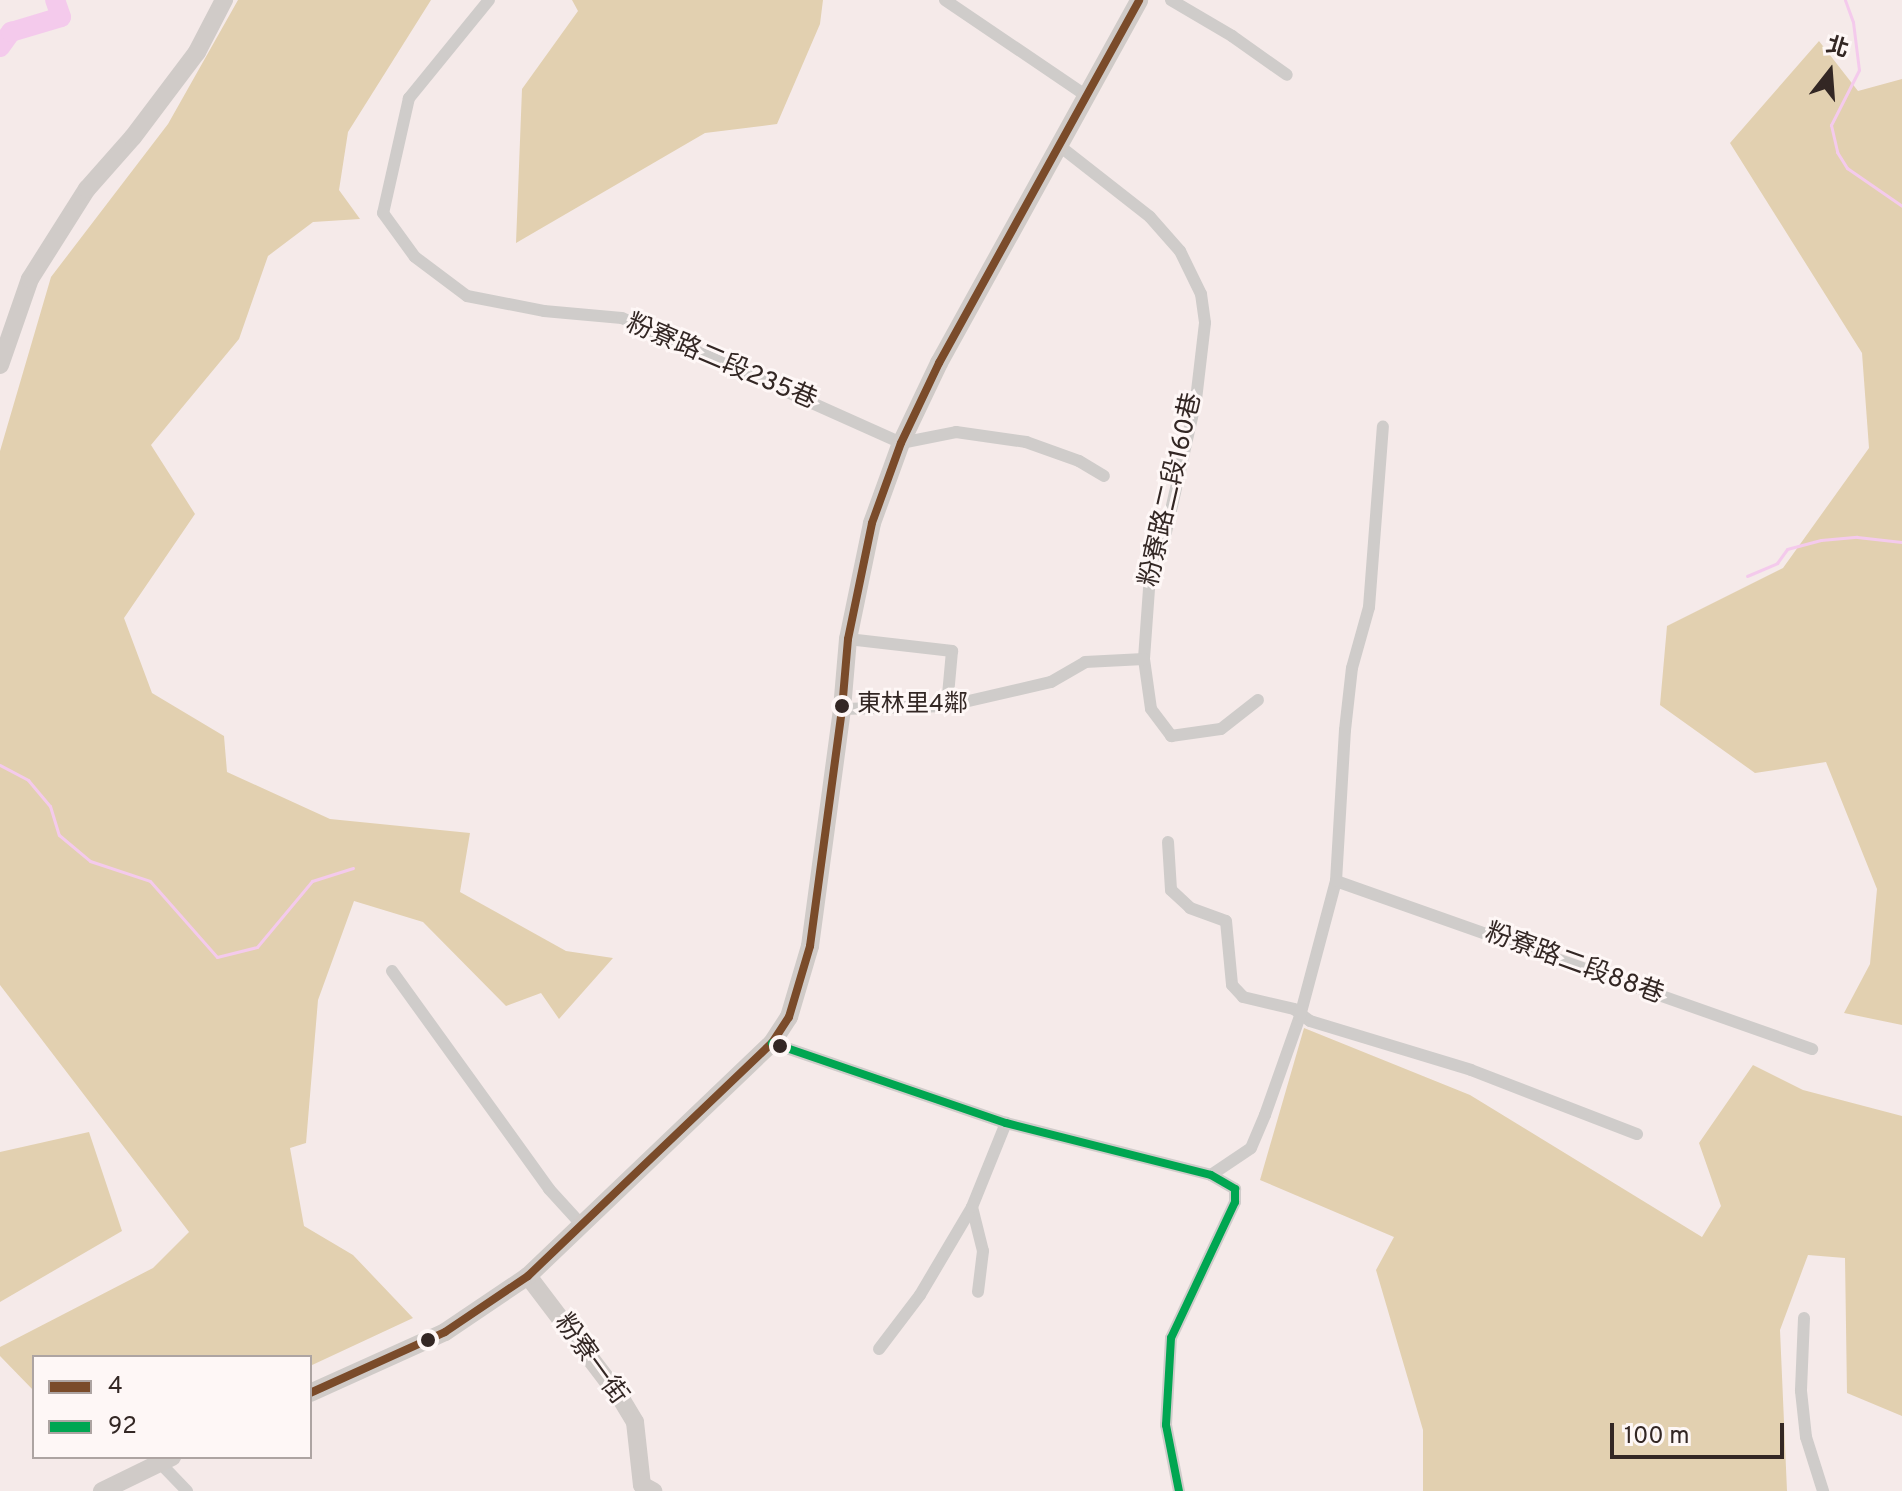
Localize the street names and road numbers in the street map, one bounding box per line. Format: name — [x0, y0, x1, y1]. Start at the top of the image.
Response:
street label: 粉寮路二段235巷 — [621, 309, 821, 417]
street label: 粉寮路二段160巷 — [1135, 390, 1209, 590]
street label: 粉寮路二段88巷 — [1480, 918, 1668, 1012]
street label: 粉寮一街 — [547, 1309, 633, 1411]

